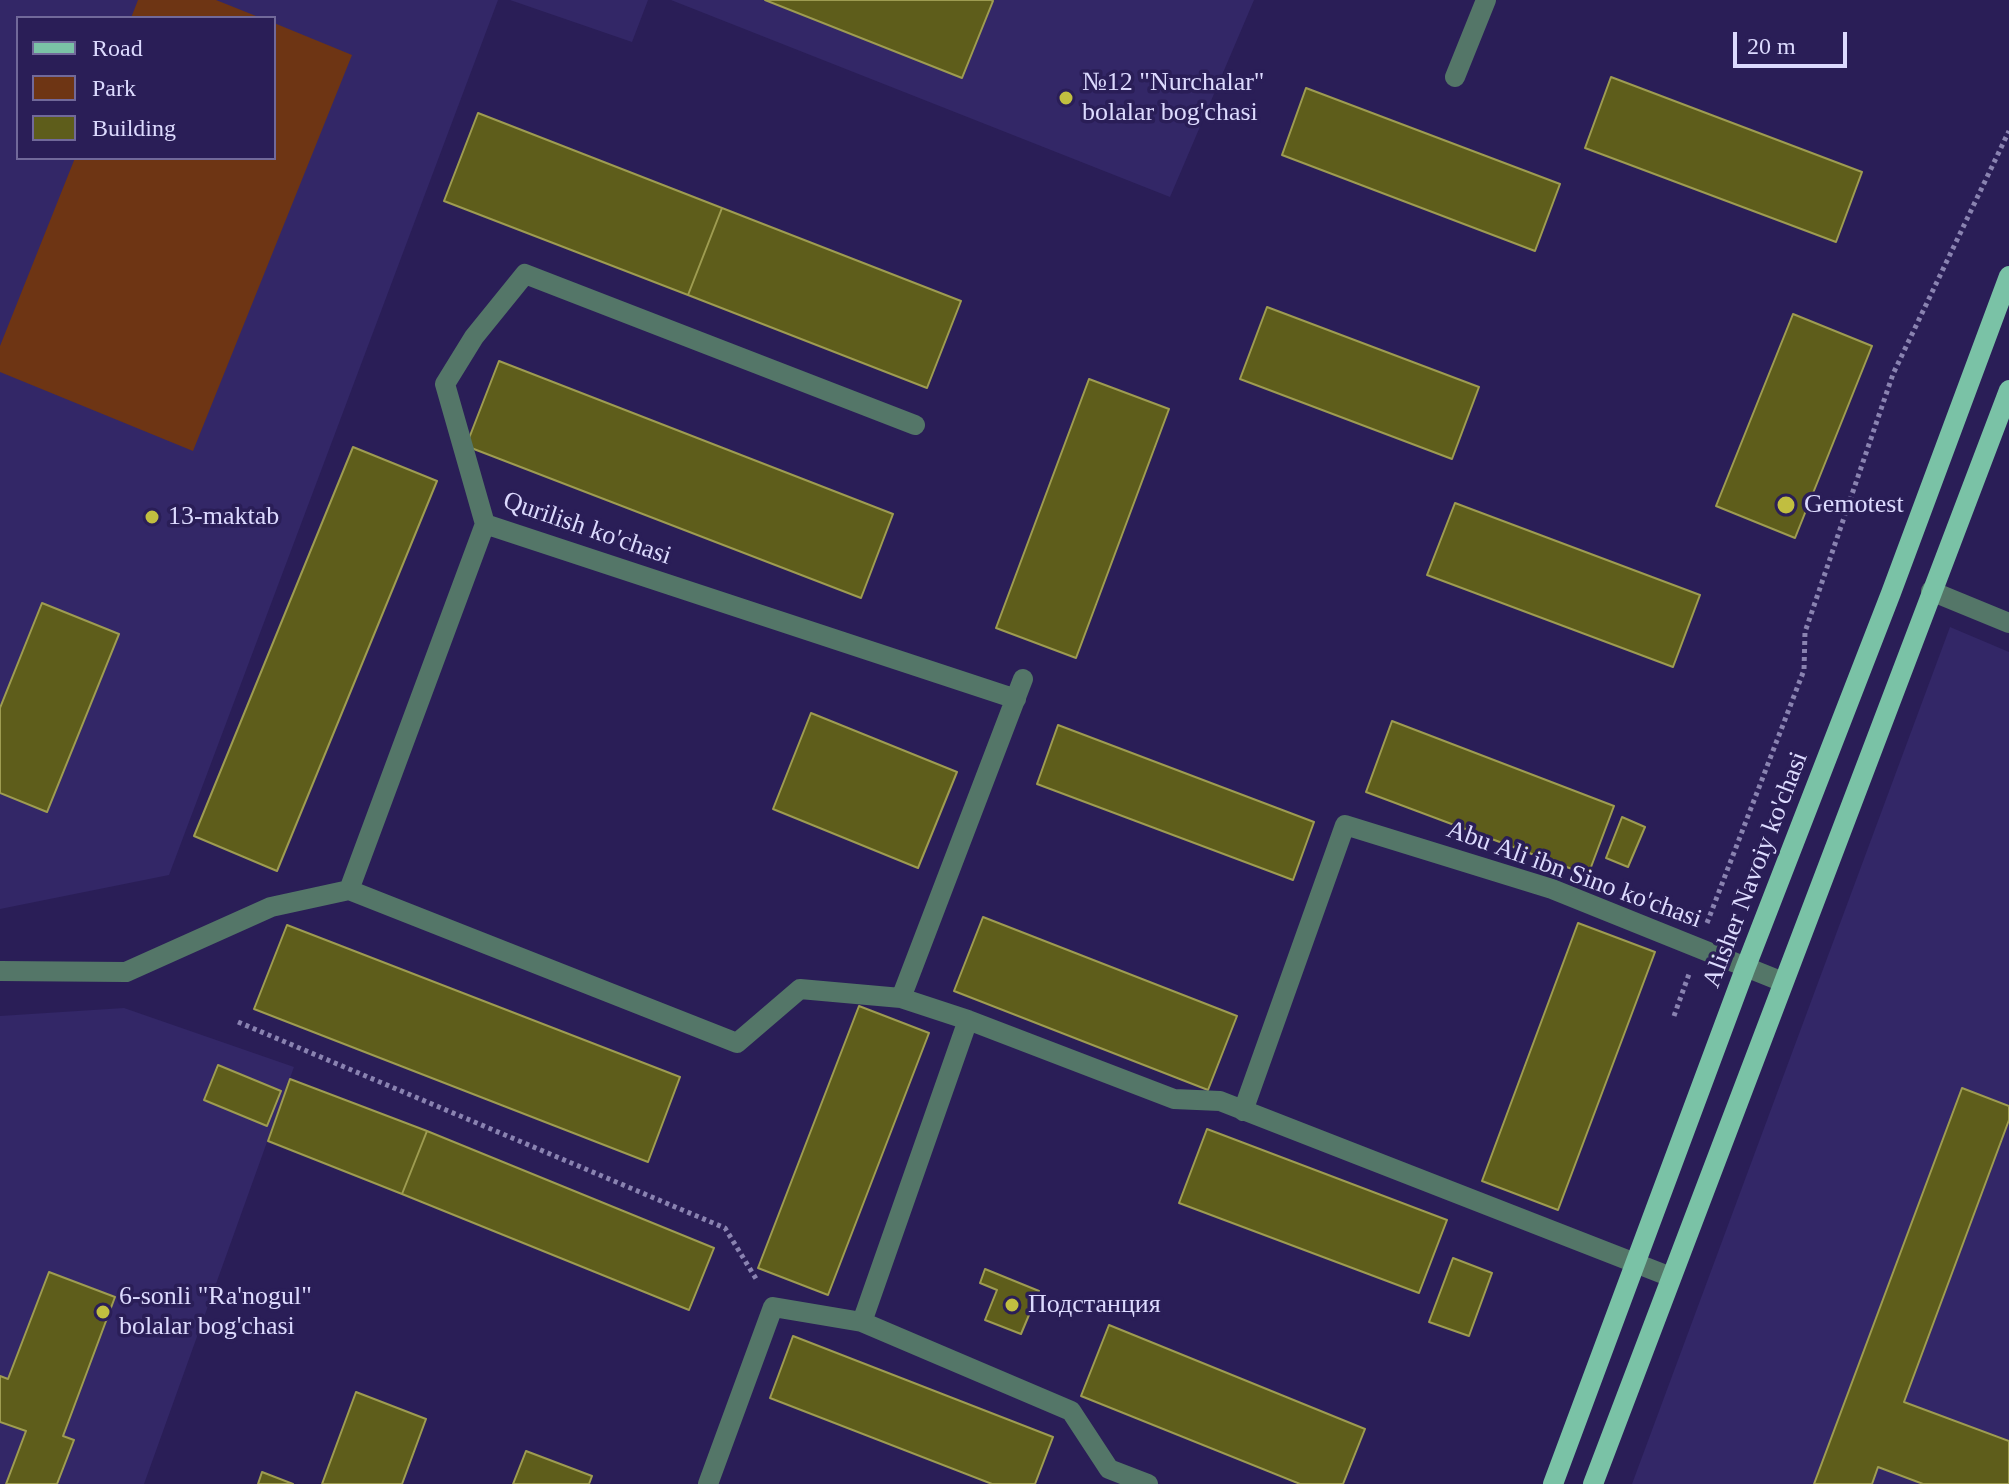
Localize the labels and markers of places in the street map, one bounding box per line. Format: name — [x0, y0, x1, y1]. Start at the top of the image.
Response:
place label: №12 "Nurchalar" bolalar bog'chasi — [1082, 67, 1264, 128]
marker: №12 "Nurchalar" bolalar bog'chasi — [1057, 89, 1075, 107]
place label: Gemotest — [1804, 489, 1904, 521]
marker: Gemotest — [1775, 494, 1797, 516]
place label: 13-maktab — [168, 501, 279, 533]
marker: 13-maktab — [143, 508, 161, 526]
place label: 6-sonli "Ra'nogul" bolalar bog'chasi — [119, 1281, 312, 1342]
place label: Подстанция — [1028, 1289, 1161, 1321]
marker: Подстанция — [1003, 1296, 1021, 1314]
marker: 6-sonli "Ra'nogul" bolalar bog'chasi — [94, 1303, 112, 1321]

